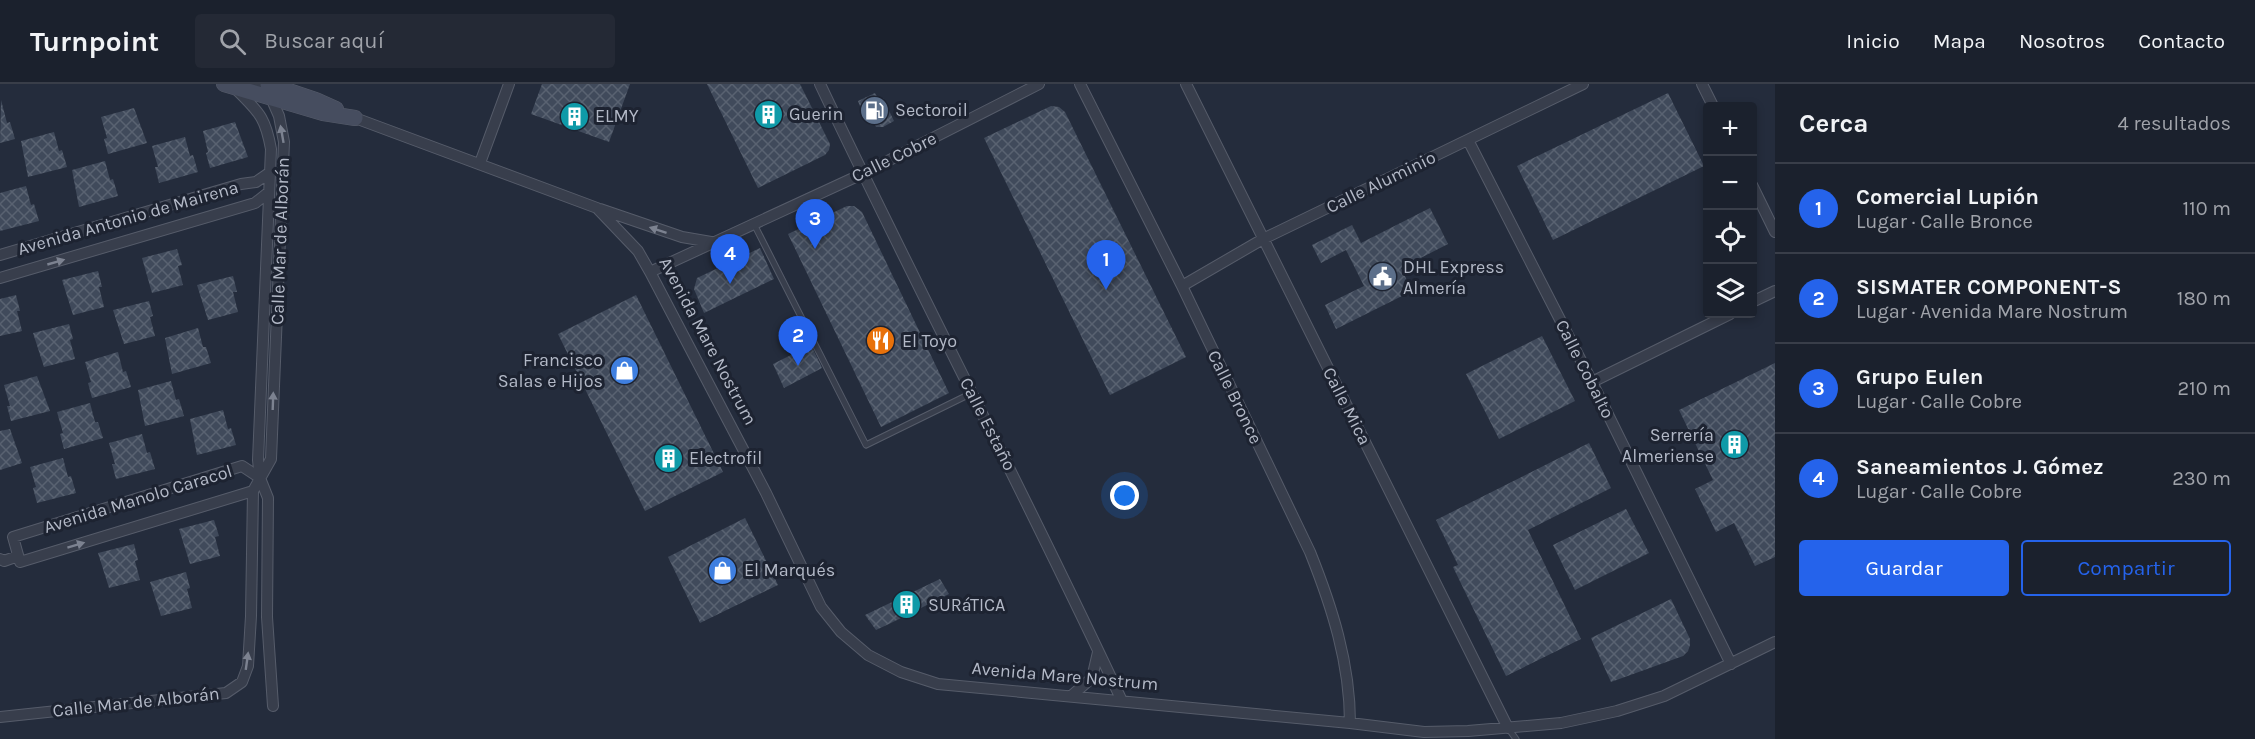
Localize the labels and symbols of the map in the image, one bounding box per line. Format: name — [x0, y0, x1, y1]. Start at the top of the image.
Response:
fuel station icon: Sectoroil — [858, 94, 890, 126]
building icon: Guerin — [752, 98, 784, 130]
place label: Sectoroil — [895, 99, 968, 121]
building icon: ELMY — [558, 100, 590, 132]
place label: Guerin — [789, 103, 843, 125]
place label: ELMY — [595, 105, 639, 127]
one-way arrow — [277, 124, 286, 143]
street label: Calle Cobre — [848, 127, 940, 187]
street label: Calle Aluminio — [1323, 146, 1439, 218]
street label: Calle Mar de Alborán — [266, 157, 294, 325]
street label: Avenida Antonio de Mairena — [15, 176, 241, 260]
pin: 3 — [796, 200, 834, 249]
one-way arrow — [649, 225, 667, 234]
pin: 4 — [710, 234, 750, 284]
pin: 1 — [1086, 240, 1126, 290]
street label: Avenida Mare Nostrum — [654, 253, 762, 429]
place label: DHL Express Almería — [1403, 256, 1504, 299]
one-way arrow — [47, 257, 65, 266]
public building icon: DHL Express Almería — [1366, 261, 1398, 293]
pin: 2 — [778, 316, 818, 366]
street label: Calle Cobalto — [1551, 316, 1619, 422]
restaurant icon: El Toyo — [865, 325, 897, 357]
place label: El Toyo — [902, 330, 957, 352]
street label: Calle Bronce — [1203, 347, 1267, 447]
place label: Francisco Salas e Hijos — [498, 349, 603, 392]
shop icon: Francisco Salas e Hijos — [608, 354, 640, 386]
street label: Calle Mica — [1318, 363, 1376, 449]
street label: Calle Estaño — [955, 374, 1021, 474]
one-way arrow — [269, 391, 278, 410]
place label: Serrería Almeriense — [1622, 424, 1714, 467]
building icon: Serrería Almeriense — [1719, 429, 1751, 461]
building icon: Electrofil — [652, 442, 684, 474]
place label: Electrofil — [689, 447, 762, 469]
street label: Avenida Manolo Caracol — [41, 460, 235, 538]
your location — [1110, 481, 1139, 510]
one-way arrow — [67, 540, 85, 549]
shop icon: El Marqués — [707, 554, 739, 586]
place label: El Marqués — [744, 559, 835, 581]
building icon: SURáTICA — [891, 589, 923, 621]
place label: SURáTICA — [928, 594, 1005, 616]
one-way arrow — [243, 651, 252, 670]
street label: Avenida Mare Nostrum — [971, 657, 1159, 695]
street label: Calle Mar de Alborán — [51, 682, 221, 722]

